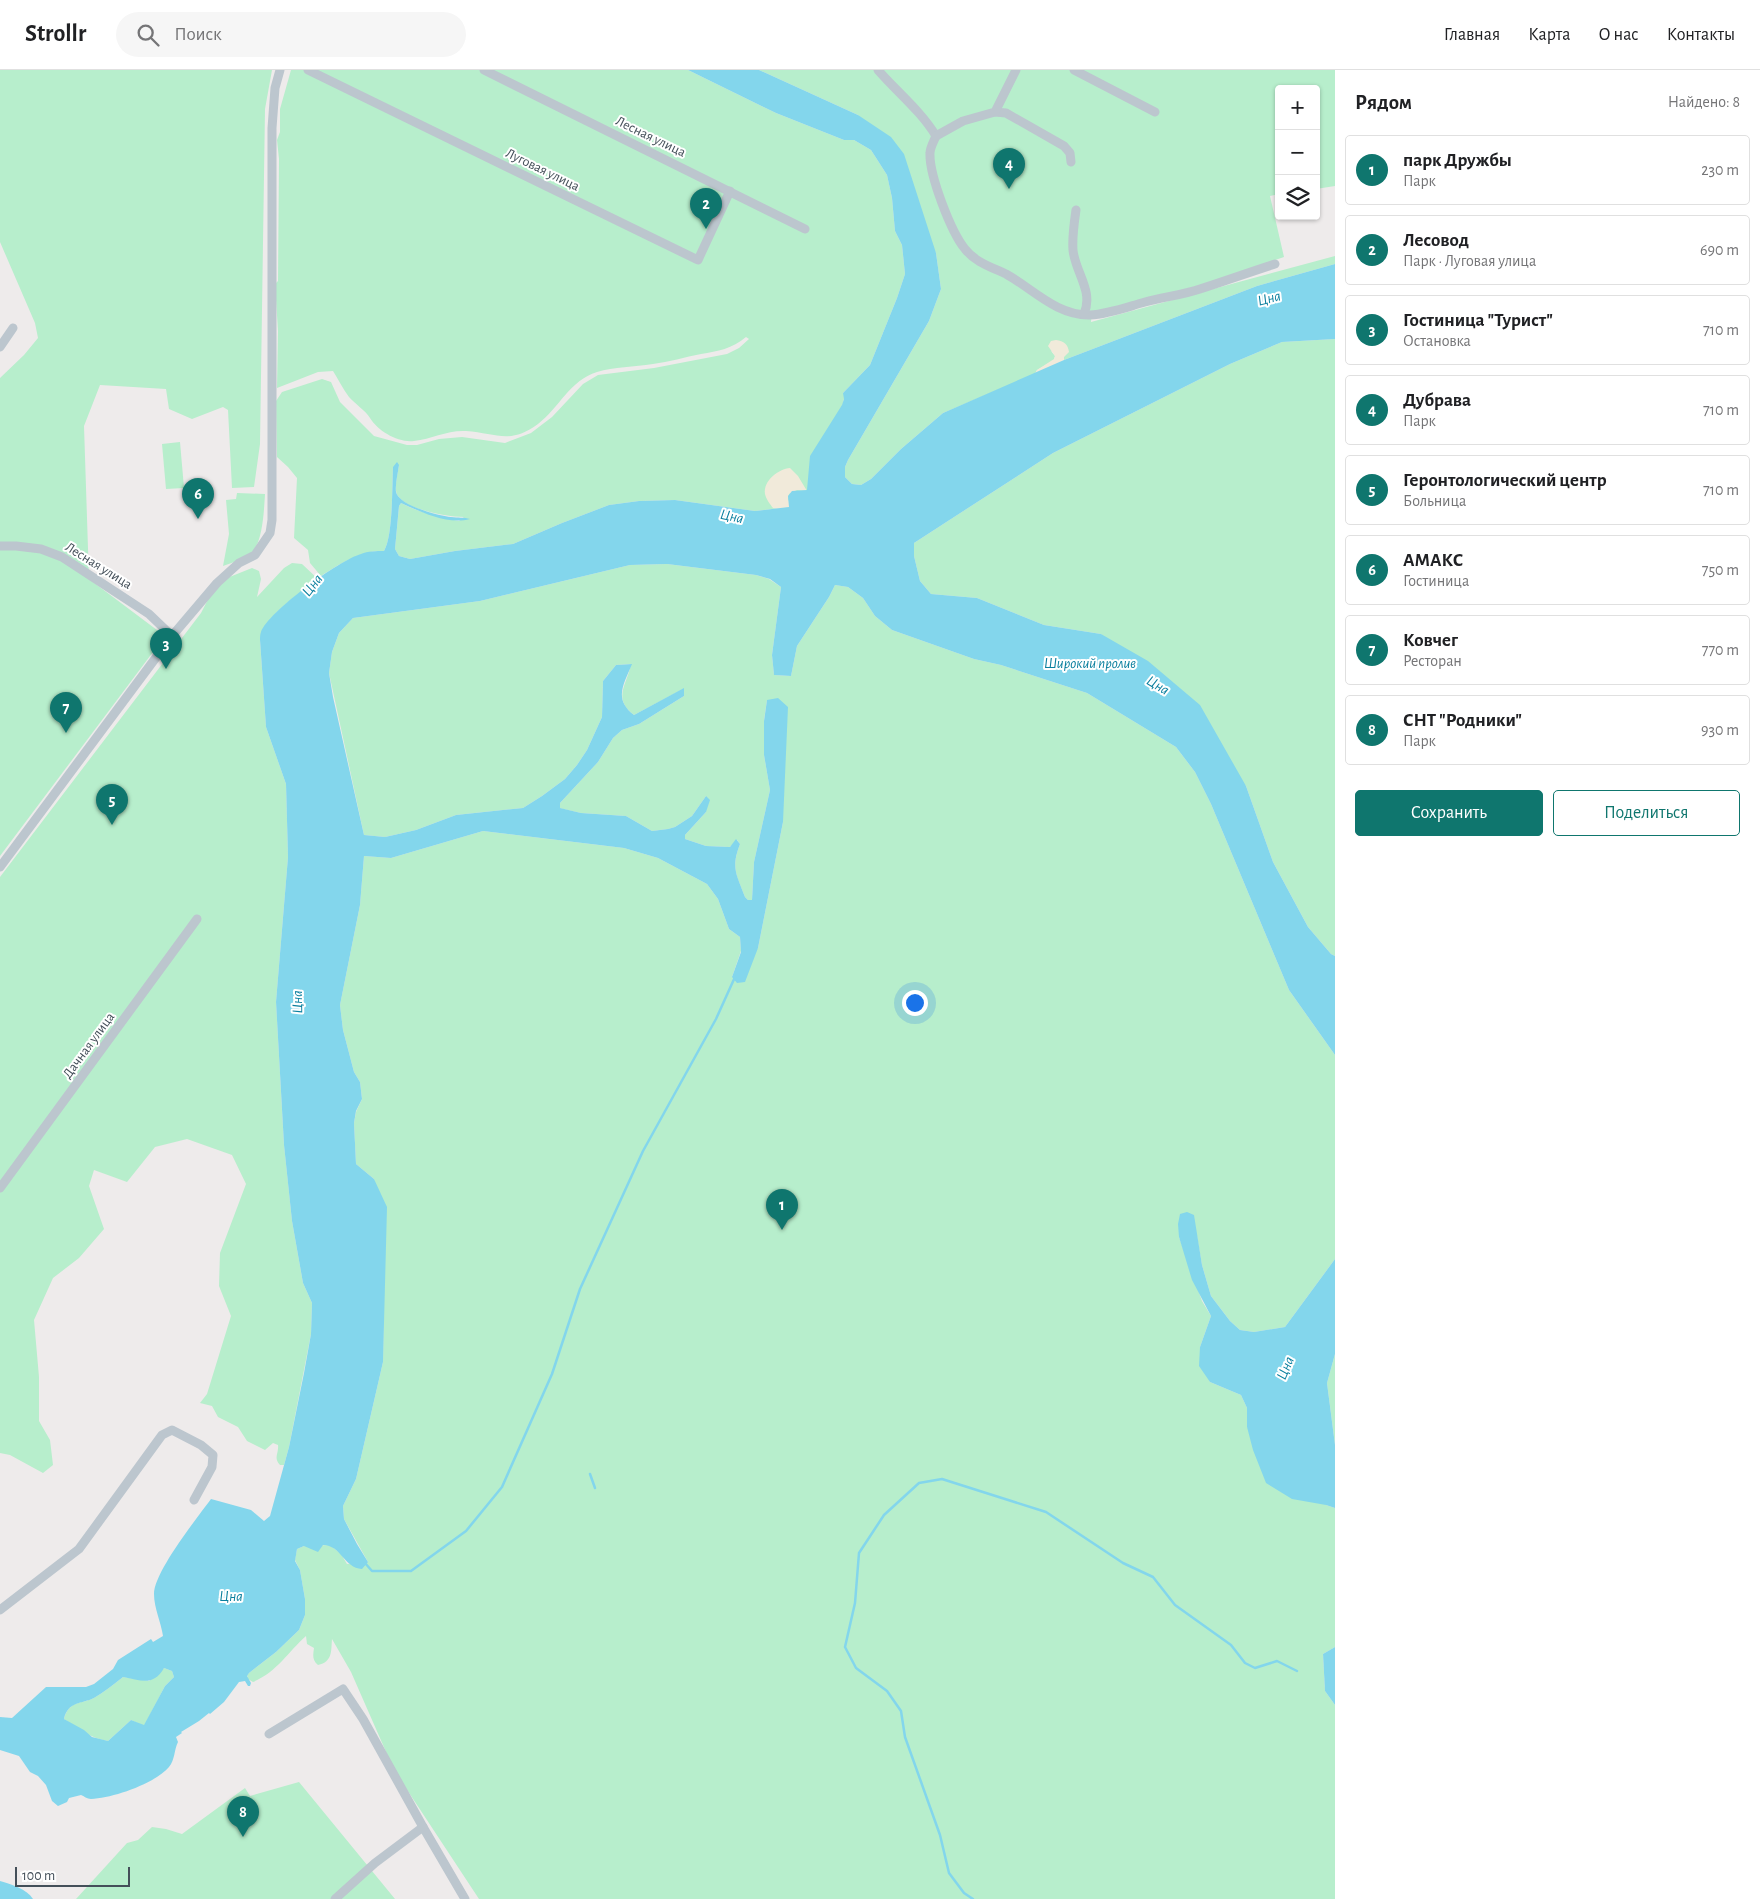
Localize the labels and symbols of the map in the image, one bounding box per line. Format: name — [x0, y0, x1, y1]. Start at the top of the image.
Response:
street label: Лесная улица — [613, 114, 688, 160]
street label: Луговая улица — [504, 146, 582, 194]
pin: 4 — [993, 148, 1025, 189]
pin: 2 — [690, 188, 722, 229]
water label: Цна — [1256, 288, 1282, 309]
pin: 6 — [182, 478, 214, 519]
water label: Цна — [719, 507, 745, 526]
street label: Лесная улица — [63, 540, 135, 592]
water label: Цна — [299, 571, 325, 599]
pin: 3 — [150, 628, 182, 669]
water label: Широкий пролив — [1044, 656, 1136, 671]
water label: Цна — [1144, 673, 1172, 698]
pin: 7 — [50, 692, 82, 733]
pin: 5 — [96, 784, 128, 825]
water label: Цна — [290, 990, 305, 1014]
your location — [902, 990, 928, 1016]
street label: Дачная улица — [60, 1010, 118, 1081]
pin: 1 — [766, 1189, 798, 1230]
water label: Цна — [1274, 1355, 1297, 1382]
water label: Цна — [219, 1589, 243, 1604]
pin: 8 — [227, 1796, 259, 1837]
scale bar — [15, 1864, 130, 1887]

